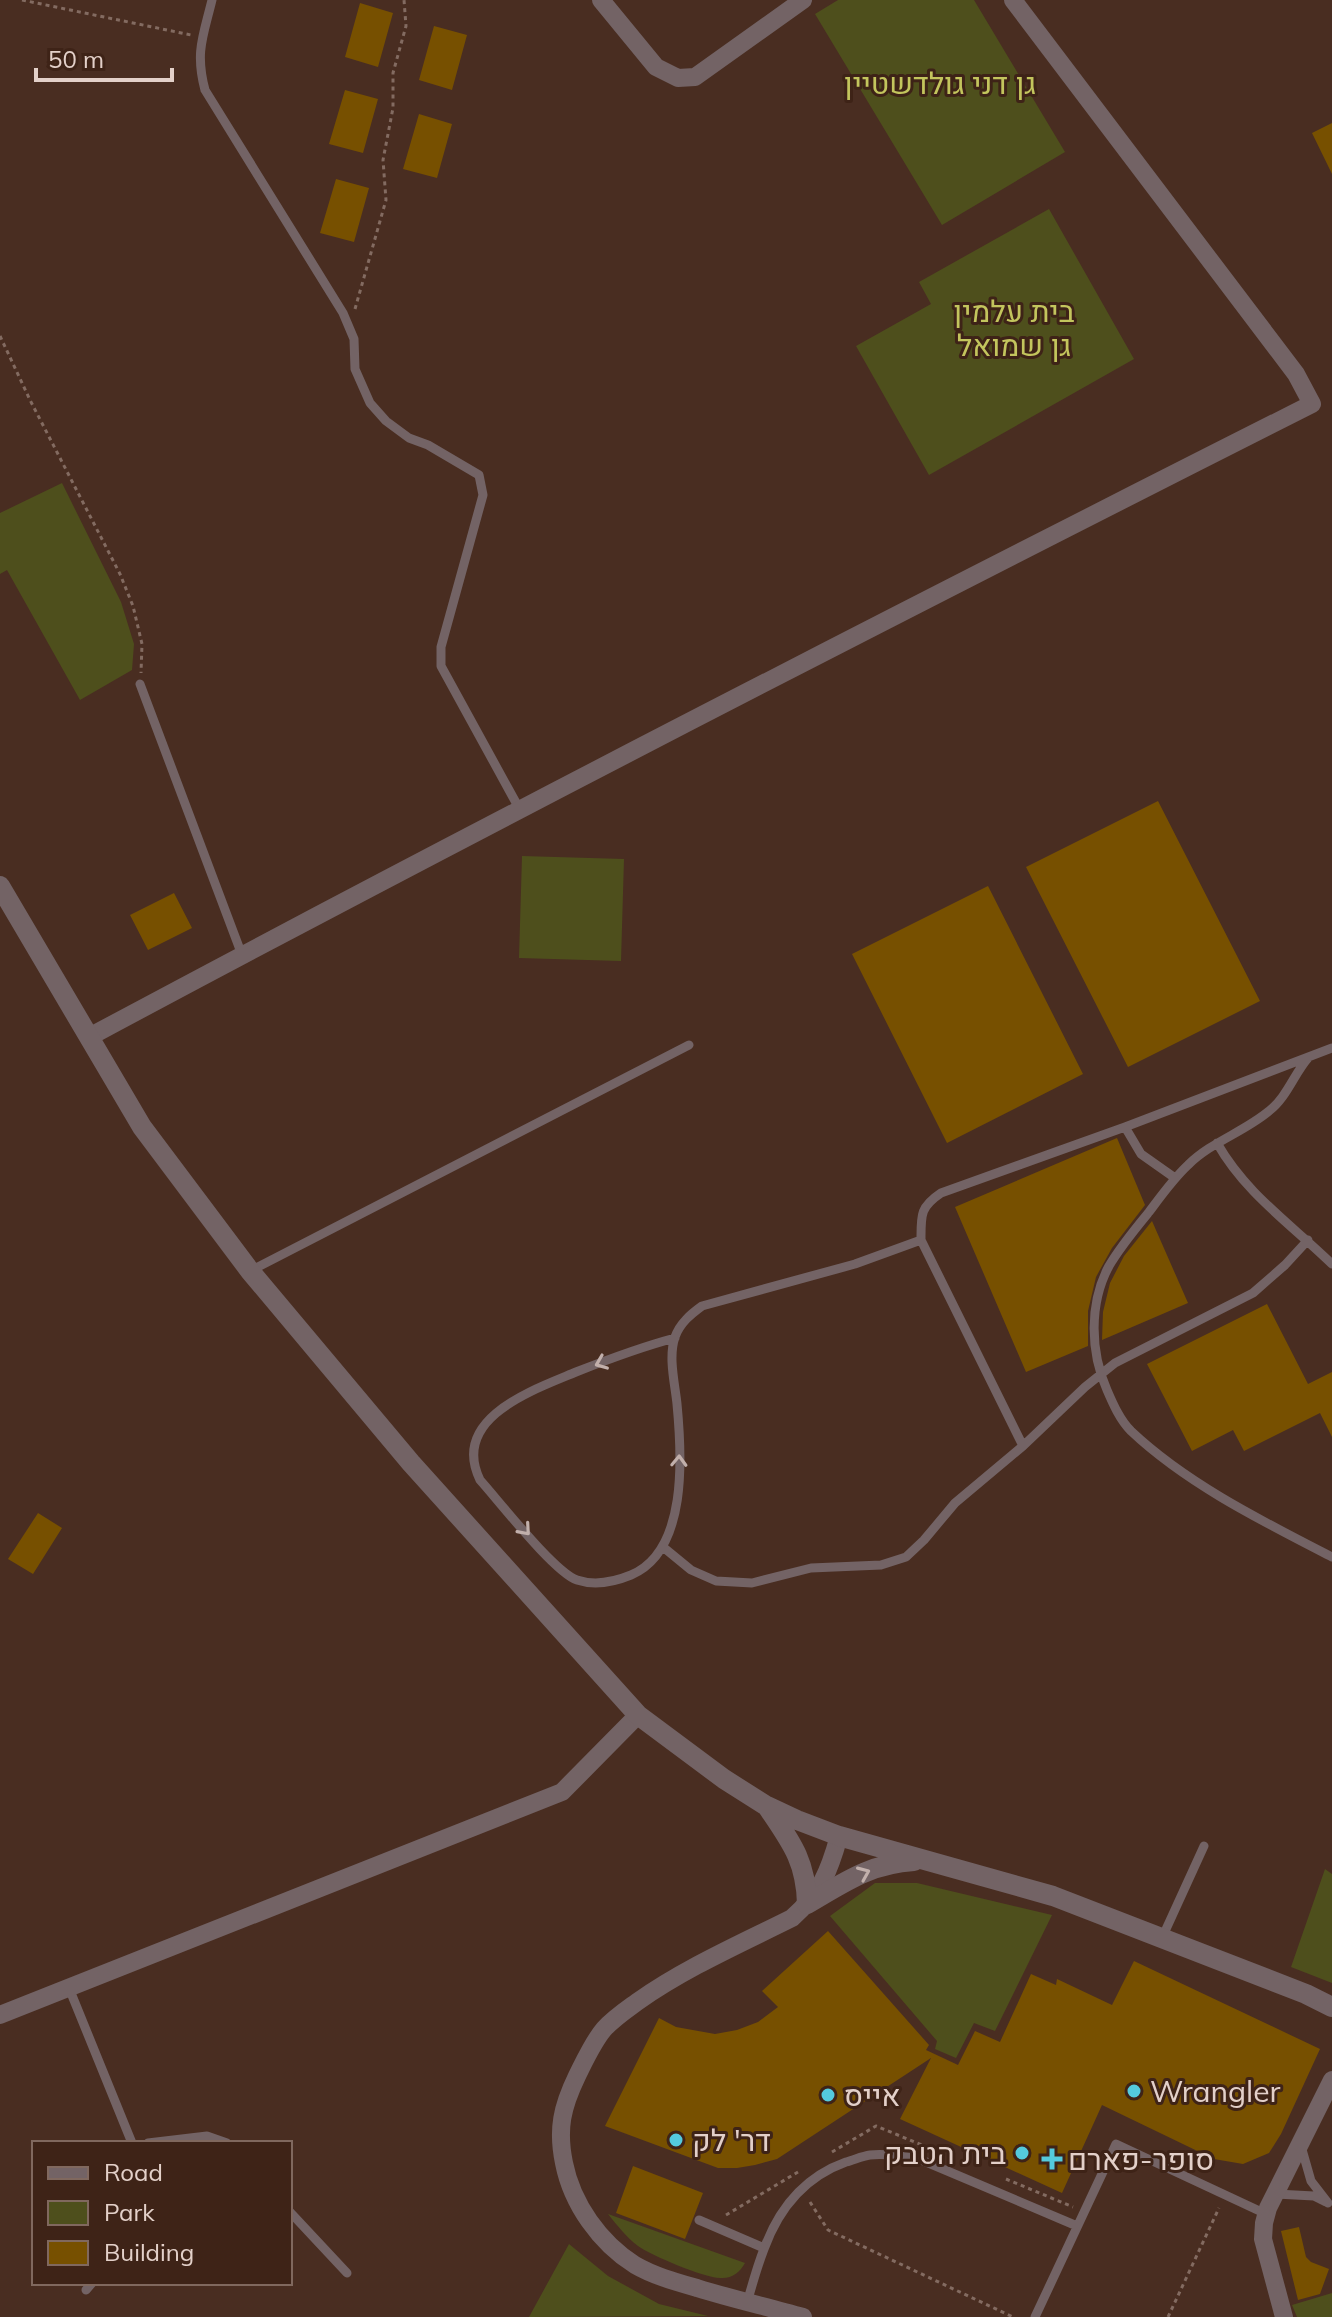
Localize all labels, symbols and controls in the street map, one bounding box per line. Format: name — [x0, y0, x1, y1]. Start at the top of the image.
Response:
scale bar — [36, 32, 172, 82]
text: 50 m — [48, 44, 104, 74]
park label: גן דני גולדשטיין — [844, 64, 1036, 102]
park label: בית עלמין גן שמואל — [954, 292, 1075, 364]
one-way arrow — [595, 1353, 609, 1369]
one-way arrow — [671, 1454, 688, 1467]
one-way arrow — [515, 1520, 529, 1535]
one-way arrow — [855, 1866, 870, 1882]
place label: Wrangler — [1150, 2072, 1281, 2110]
place label: אייס — [844, 2076, 900, 2114]
marker: Wrangler — [1125, 2082, 1143, 2100]
marker: אייס — [819, 2086, 837, 2104]
place label: דר' לק — [692, 2121, 771, 2159]
marker: דר' לק — [667, 2131, 685, 2149]
place label: בית הטבק — [884, 2134, 1006, 2172]
place label: סופר-פארם — [1068, 2140, 1214, 2178]
legend — [32, 2141, 292, 2285]
marker: בית הטבק — [1013, 2144, 1031, 2162]
marker: סופר-פארם — [1043, 2150, 1061, 2168]
text: Road — [104, 2157, 163, 2187]
text: Park — [104, 2197, 155, 2227]
text: Building — [104, 2237, 194, 2267]

